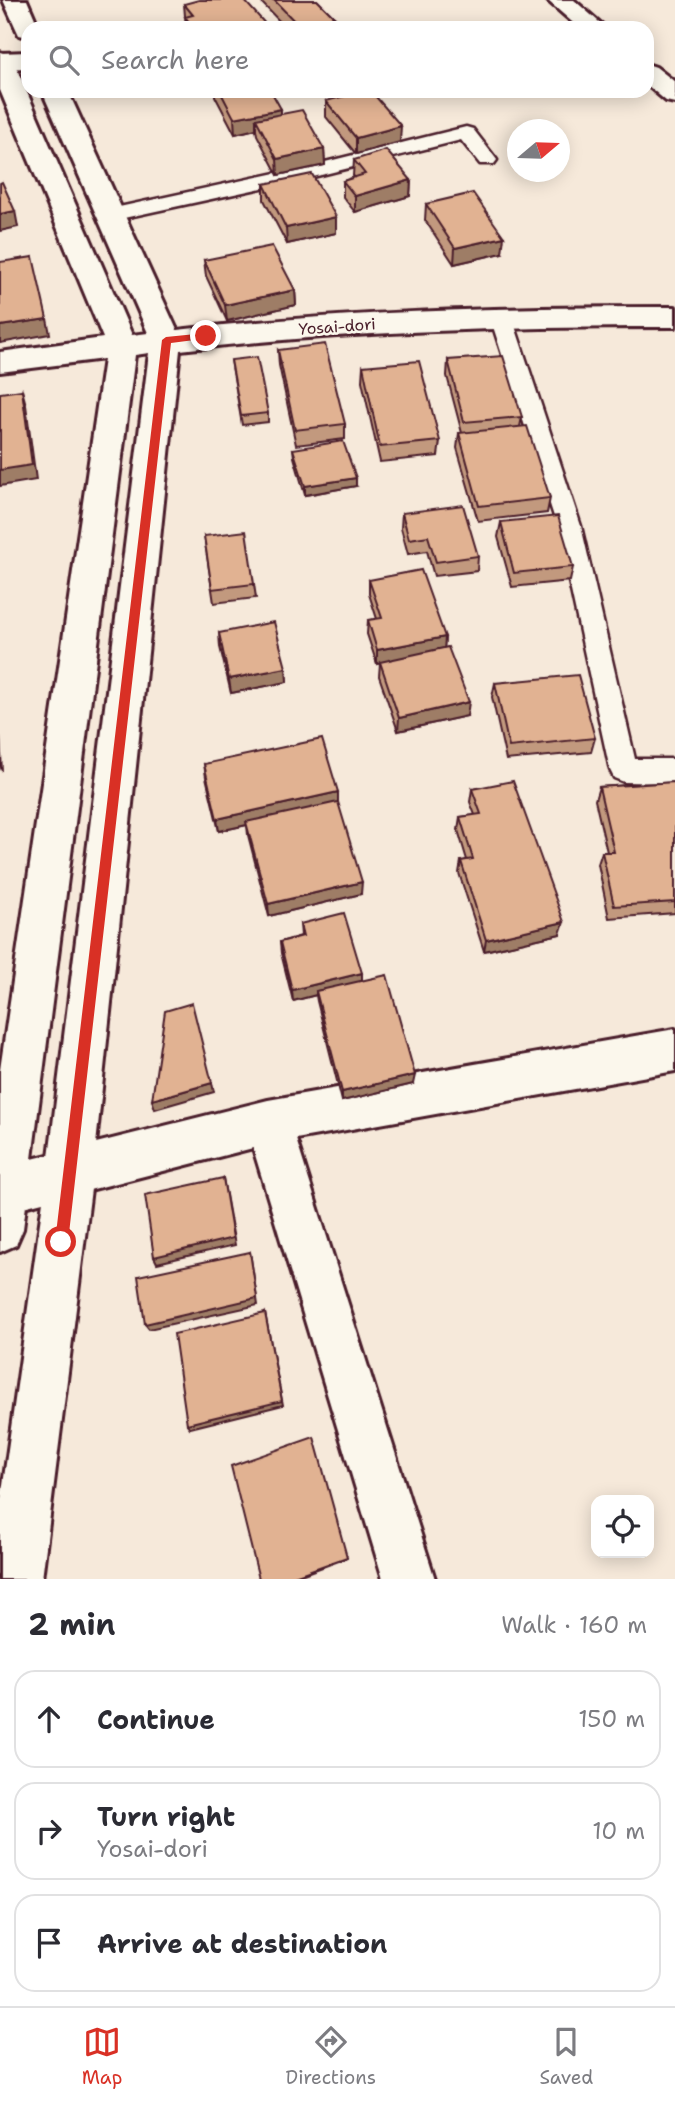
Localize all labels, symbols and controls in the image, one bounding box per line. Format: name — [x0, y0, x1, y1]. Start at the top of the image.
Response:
search box — [21, 21, 654, 98]
icon: search — [45, 41, 83, 79]
text: Search here — [101, 42, 250, 77]
north arrow — [507, 119, 570, 182]
street label: Yosai-dori — [298, 313, 376, 340]
route end — [190, 320, 221, 351]
route start — [45, 1226, 76, 1257]
map controls — [591, 1495, 654, 1558]
button: locate — [591, 1495, 654, 1558]
text: 2 min — [28, 1604, 115, 1645]
text: Walk · 160 m — [501, 1610, 647, 1640]
icon: ahead — [30, 1700, 68, 1738]
text: Continue — [97, 1702, 215, 1737]
text: 150 m — [578, 1704, 645, 1734]
text: Turn right — [97, 1799, 235, 1834]
icon: right — [30, 1812, 68, 1850]
text: 10 m — [592, 1816, 645, 1846]
text: Yosai-dori — [97, 1834, 208, 1864]
icon: arrive — [30, 1924, 68, 1962]
text: Arrive at destination — [97, 1926, 387, 1961]
tab: Map — [82, 2023, 122, 2090]
tab: Directions — [286, 2023, 376, 2090]
tab: Saved — [539, 2023, 593, 2090]

